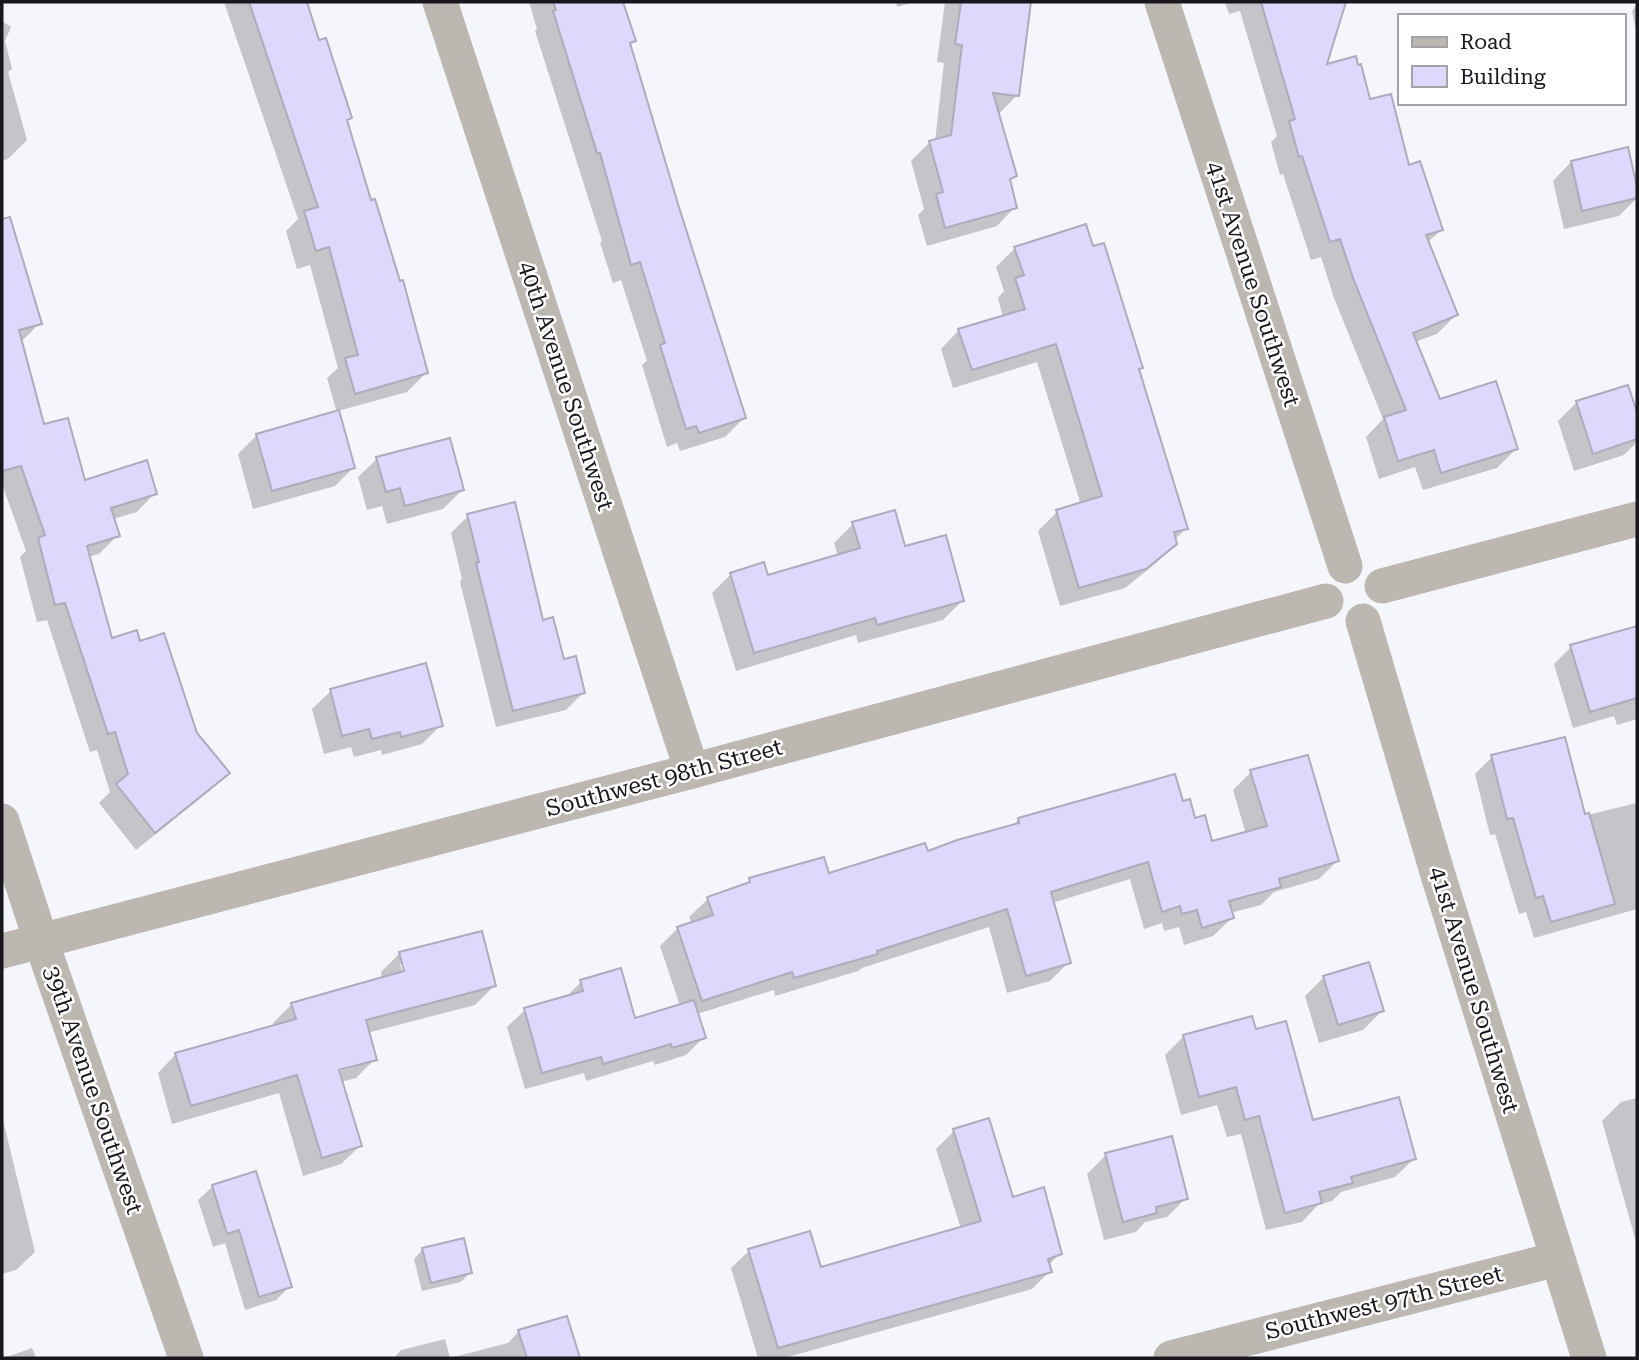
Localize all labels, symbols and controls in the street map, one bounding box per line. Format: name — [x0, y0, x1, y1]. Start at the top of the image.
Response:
legend — [1398, 14, 1625, 105]
text: Road — [1460, 30, 1512, 54]
text: Building — [1460, 65, 1546, 89]
street label: 41st Avenue Southwest — [1201, 158, 1306, 410]
street label: 40th Avenue Southwest — [513, 258, 619, 514]
street label: Southwest 98th Street — [543, 733, 786, 823]
street label: 41st Avenue Southwest — [1424, 863, 1525, 1117]
street label: 39th Avenue Southwest — [38, 963, 148, 1218]
street label: Southwest 97th Street — [1262, 1260, 1506, 1346]

